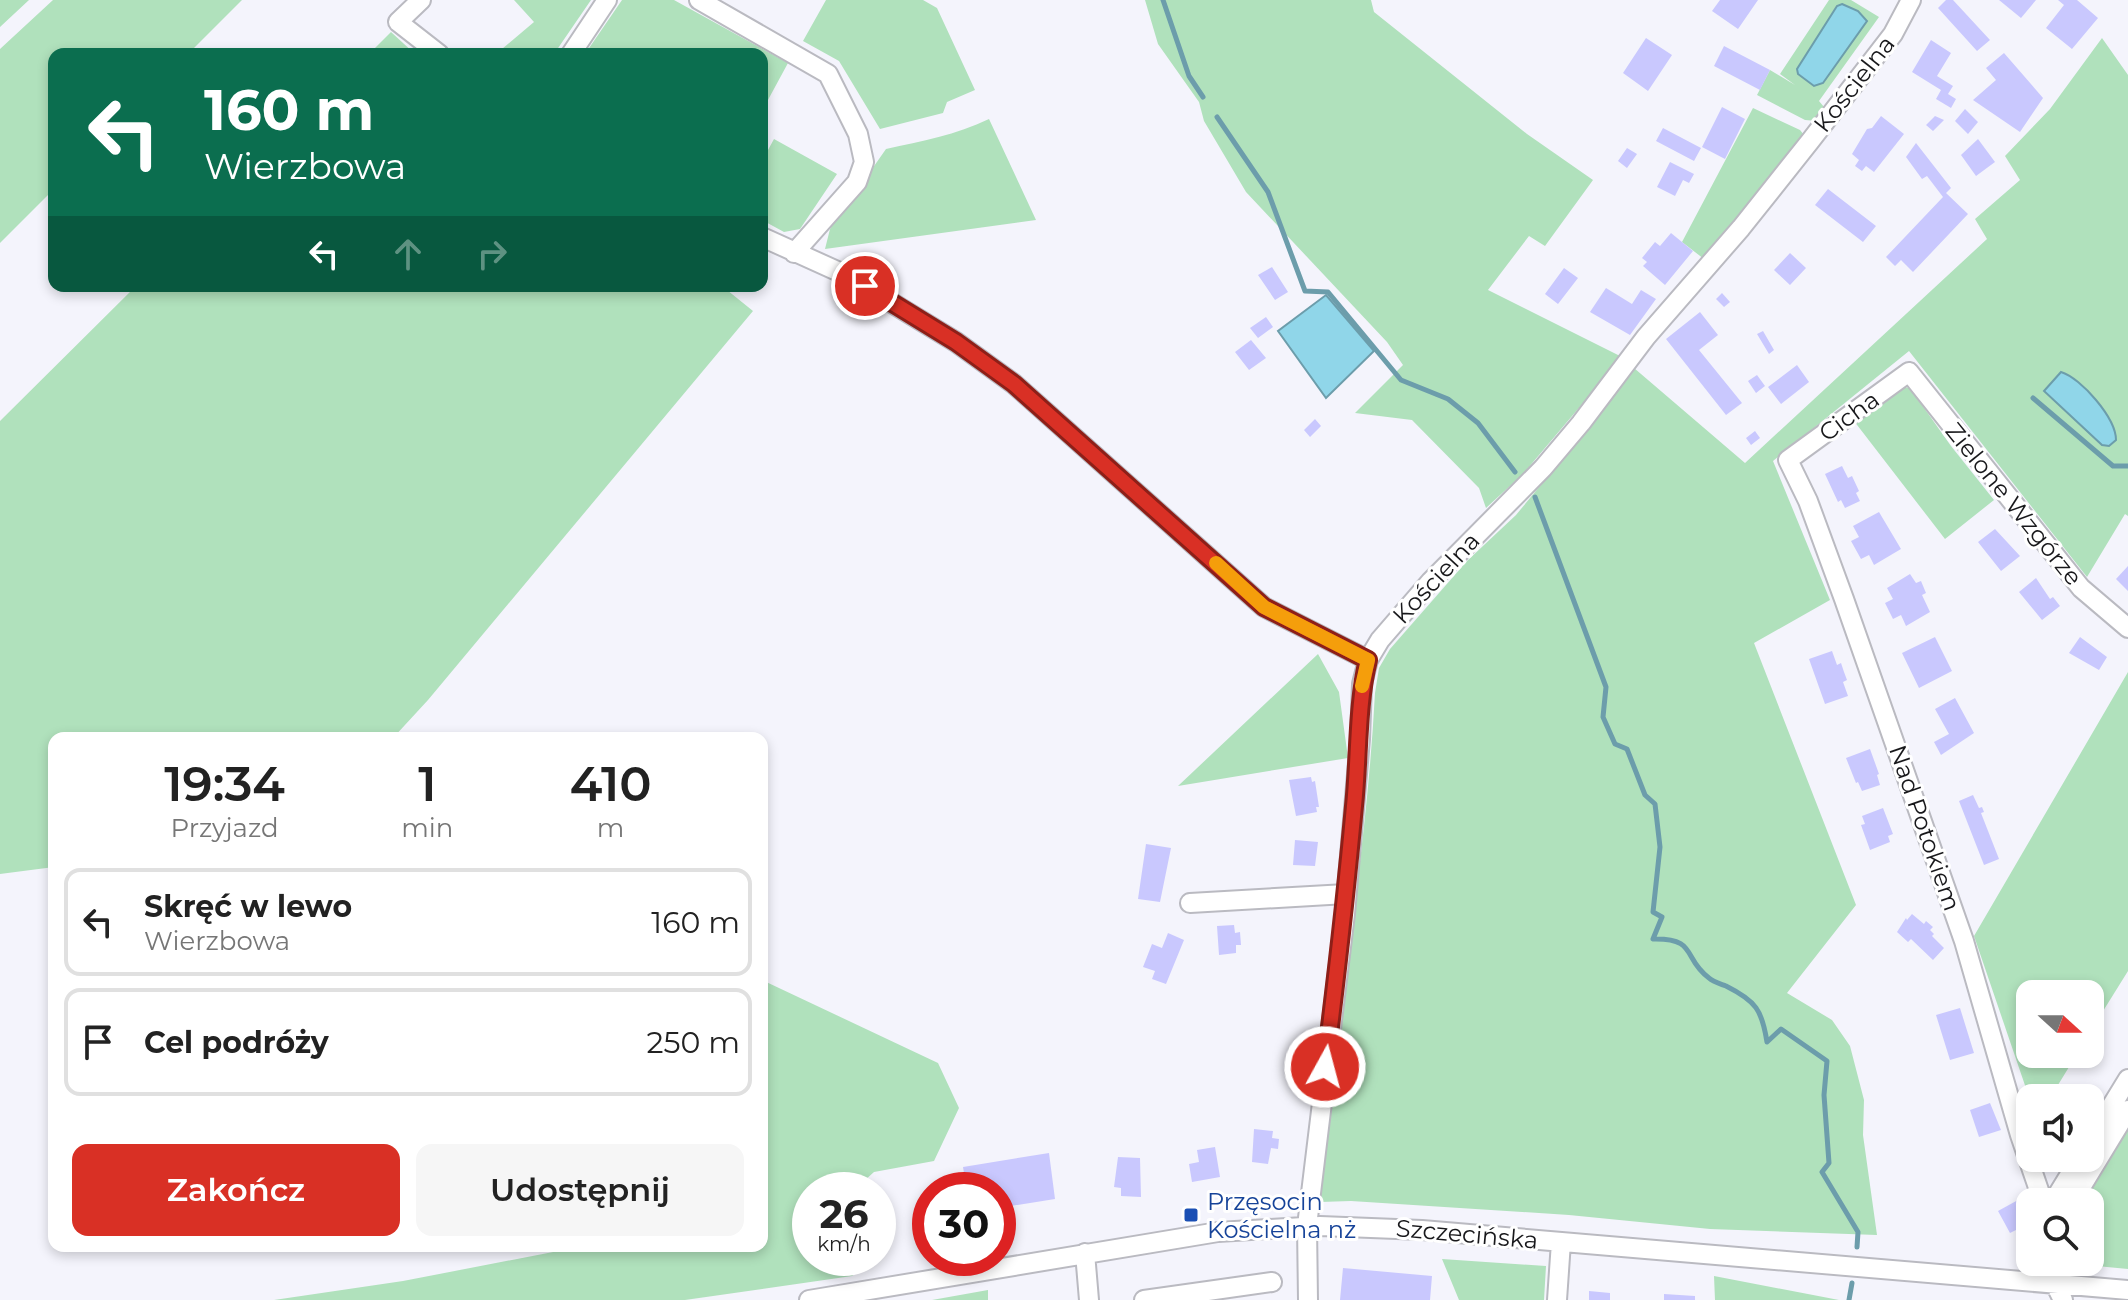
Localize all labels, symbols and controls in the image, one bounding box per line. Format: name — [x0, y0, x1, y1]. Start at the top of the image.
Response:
street label: Kościelna — [1807, 30, 1901, 138]
text: 160 m — [204, 76, 374, 144]
icon: left — [72, 80, 176, 184]
text: Wierzbowa — [204, 144, 406, 188]
icon: left — [302, 232, 346, 276]
icon: ahead — [386, 232, 430, 276]
icon: right — [470, 232, 514, 276]
pin — [831, 252, 899, 320]
icon: arrive — [843, 264, 887, 308]
street label: Cicha — [1813, 385, 1885, 447]
street label: Zielone Wzgórze — [1940, 417, 2088, 591]
street label: Kościelna — [1386, 526, 1486, 630]
street label: Nad Potokiem — [1883, 741, 1967, 915]
text: 19:34 — [164, 755, 285, 813]
text: 1 — [418, 755, 436, 813]
text: 410 — [570, 755, 652, 813]
text: Przyjazd — [171, 812, 279, 844]
text: min — [401, 812, 453, 844]
text: m — [597, 812, 624, 844]
text: Skręć w lewo — [144, 888, 352, 925]
icon: left — [76, 900, 120, 944]
text: 160 m — [651, 904, 740, 941]
text: Wierzbowa — [144, 925, 290, 957]
north arrow — [2016, 980, 2104, 1068]
map controls — [2016, 980, 2104, 1276]
icon: arrive — [76, 1020, 120, 1064]
text: Cel podróży — [144, 1024, 329, 1061]
text: 250 m — [646, 1024, 740, 1061]
position arrow — [1283, 1025, 1367, 1109]
button: sound — [2016, 1084, 2104, 1172]
button: Zakończ — [72, 1144, 400, 1236]
button: Udostępnij — [416, 1144, 744, 1236]
speed limit sign: 30 — [912, 1172, 1016, 1276]
place label: Przęsocin Kościelna nż — [1207, 1187, 1356, 1244]
button: search — [2016, 1188, 2104, 1276]
text: 26 — [819, 1189, 869, 1238]
marker: Przęsocin Kościelna nż — [1182, 1206, 1200, 1224]
street label: Szczecińska — [1395, 1213, 1539, 1255]
text: km/h — [817, 1232, 871, 1256]

